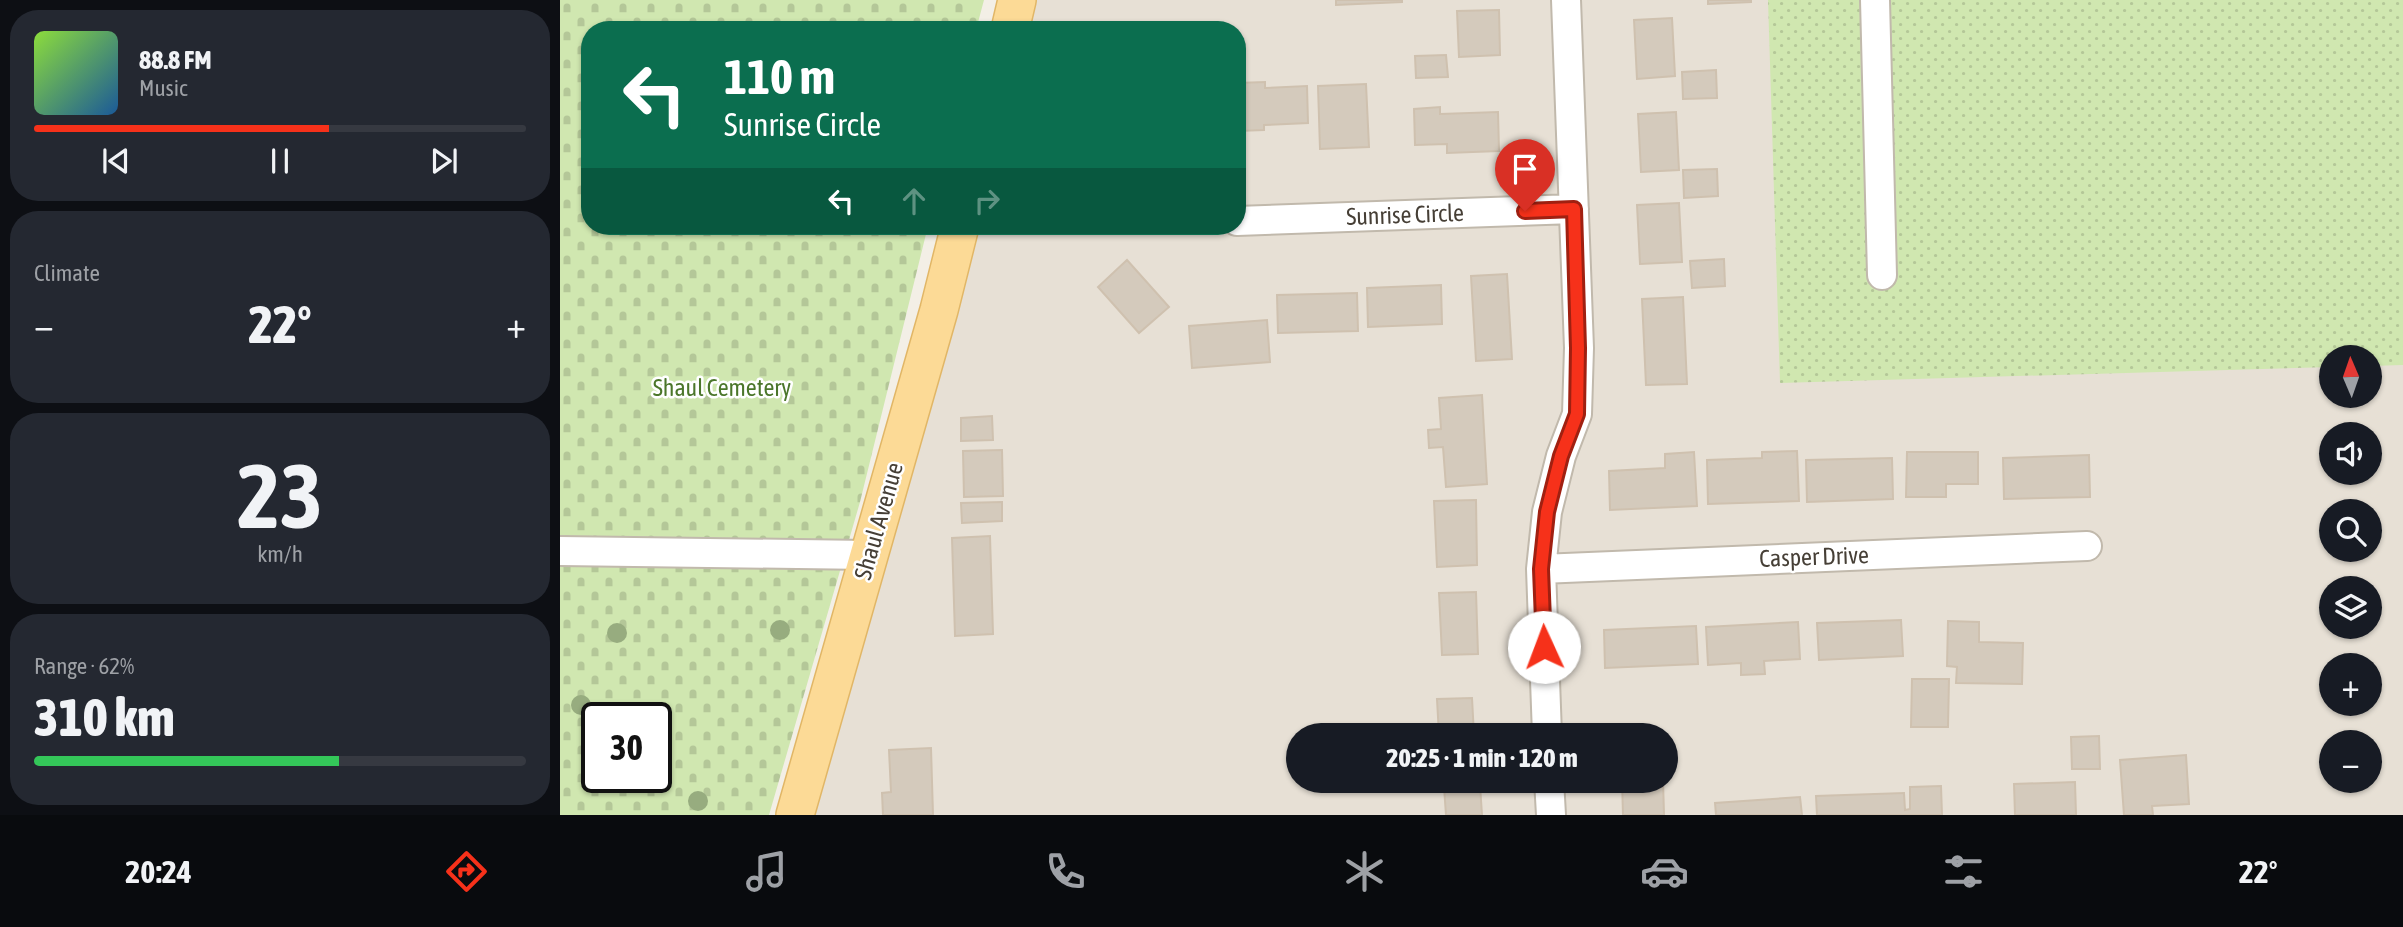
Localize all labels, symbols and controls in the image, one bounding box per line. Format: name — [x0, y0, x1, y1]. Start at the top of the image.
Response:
text: 88.8 FM — [139, 45, 212, 75]
text: 110 m — [724, 48, 835, 104]
icon: left — [609, 49, 700, 140]
text: Music — [139, 75, 187, 101]
text: Sunrise Circle — [724, 106, 881, 143]
pin — [1495, 139, 1555, 211]
icon: previous — [97, 142, 135, 180]
icon: pause — [261, 142, 299, 180]
icon: next — [425, 142, 463, 180]
icon: arrive — [1506, 150, 1544, 188]
icon: left — [822, 182, 860, 220]
icon: ahead — [895, 182, 933, 220]
icon: right — [968, 182, 1006, 220]
street label: Sunrise Circle — [1346, 199, 1464, 230]
text: Climate — [34, 260, 100, 286]
text: 22° — [248, 294, 312, 354]
text: − — [34, 303, 54, 346]
text: + — [506, 303, 526, 346]
north arrow — [2319, 345, 2382, 408]
map controls — [2319, 345, 2382, 793]
park label: Shaul Cemetery — [653, 374, 791, 401]
button: sound — [2319, 422, 2382, 485]
text: 23 — [237, 443, 323, 547]
street label: Shaul Avenue — [849, 459, 908, 583]
button: search — [2319, 499, 2382, 562]
text: km/h — [257, 541, 303, 567]
street label: Casper Drive — [1759, 541, 1869, 572]
button: layers — [2319, 576, 2382, 639]
position arrow — [1507, 610, 1581, 684]
text: Range · 62% — [34, 653, 134, 679]
button: + — [2319, 653, 2382, 716]
text: 310 km — [34, 687, 175, 747]
speed limit sign: 30 — [581, 702, 672, 793]
button: − — [2319, 730, 2382, 793]
text: 20:25 · 1 min · 120 m — [1386, 743, 1578, 773]
icon: directions — [442, 847, 491, 896]
icon: music — [742, 847, 791, 896]
icon: phone — [1041, 847, 1090, 896]
icon: climate — [1340, 847, 1389, 896]
icon: car — [1640, 847, 1689, 896]
icon: filters — [1939, 847, 1988, 896]
text: 20:24 — [125, 853, 192, 890]
text: 22° — [2239, 853, 2278, 890]

